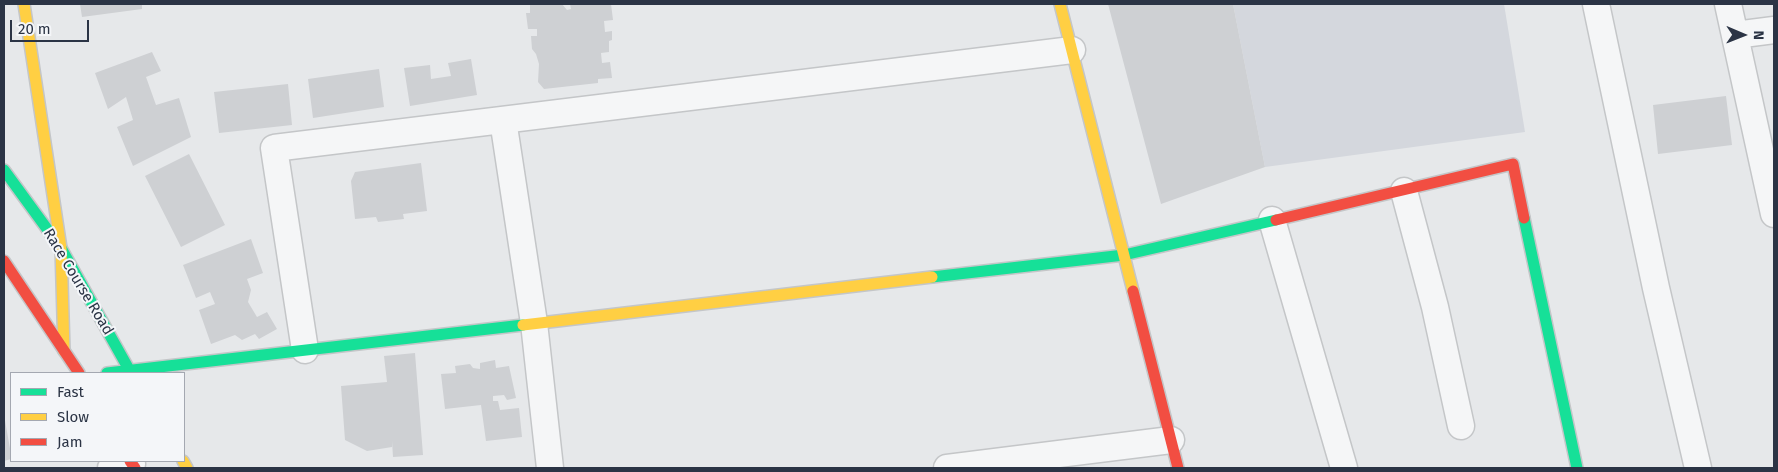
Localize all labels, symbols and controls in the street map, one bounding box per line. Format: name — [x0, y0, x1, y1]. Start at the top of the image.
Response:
scale bar — [12, 10, 91, 42]
north arrow — [1718, 10, 1768, 60]
text: 20 m — [18, 20, 51, 38]
text: N — [1750, 30, 1767, 40]
street label: Race Course Road — [39, 226, 117, 338]
legend — [10, 372, 185, 462]
text: Fast — [57, 383, 84, 401]
text: Slow — [57, 408, 89, 426]
text: Jam — [57, 433, 83, 451]

